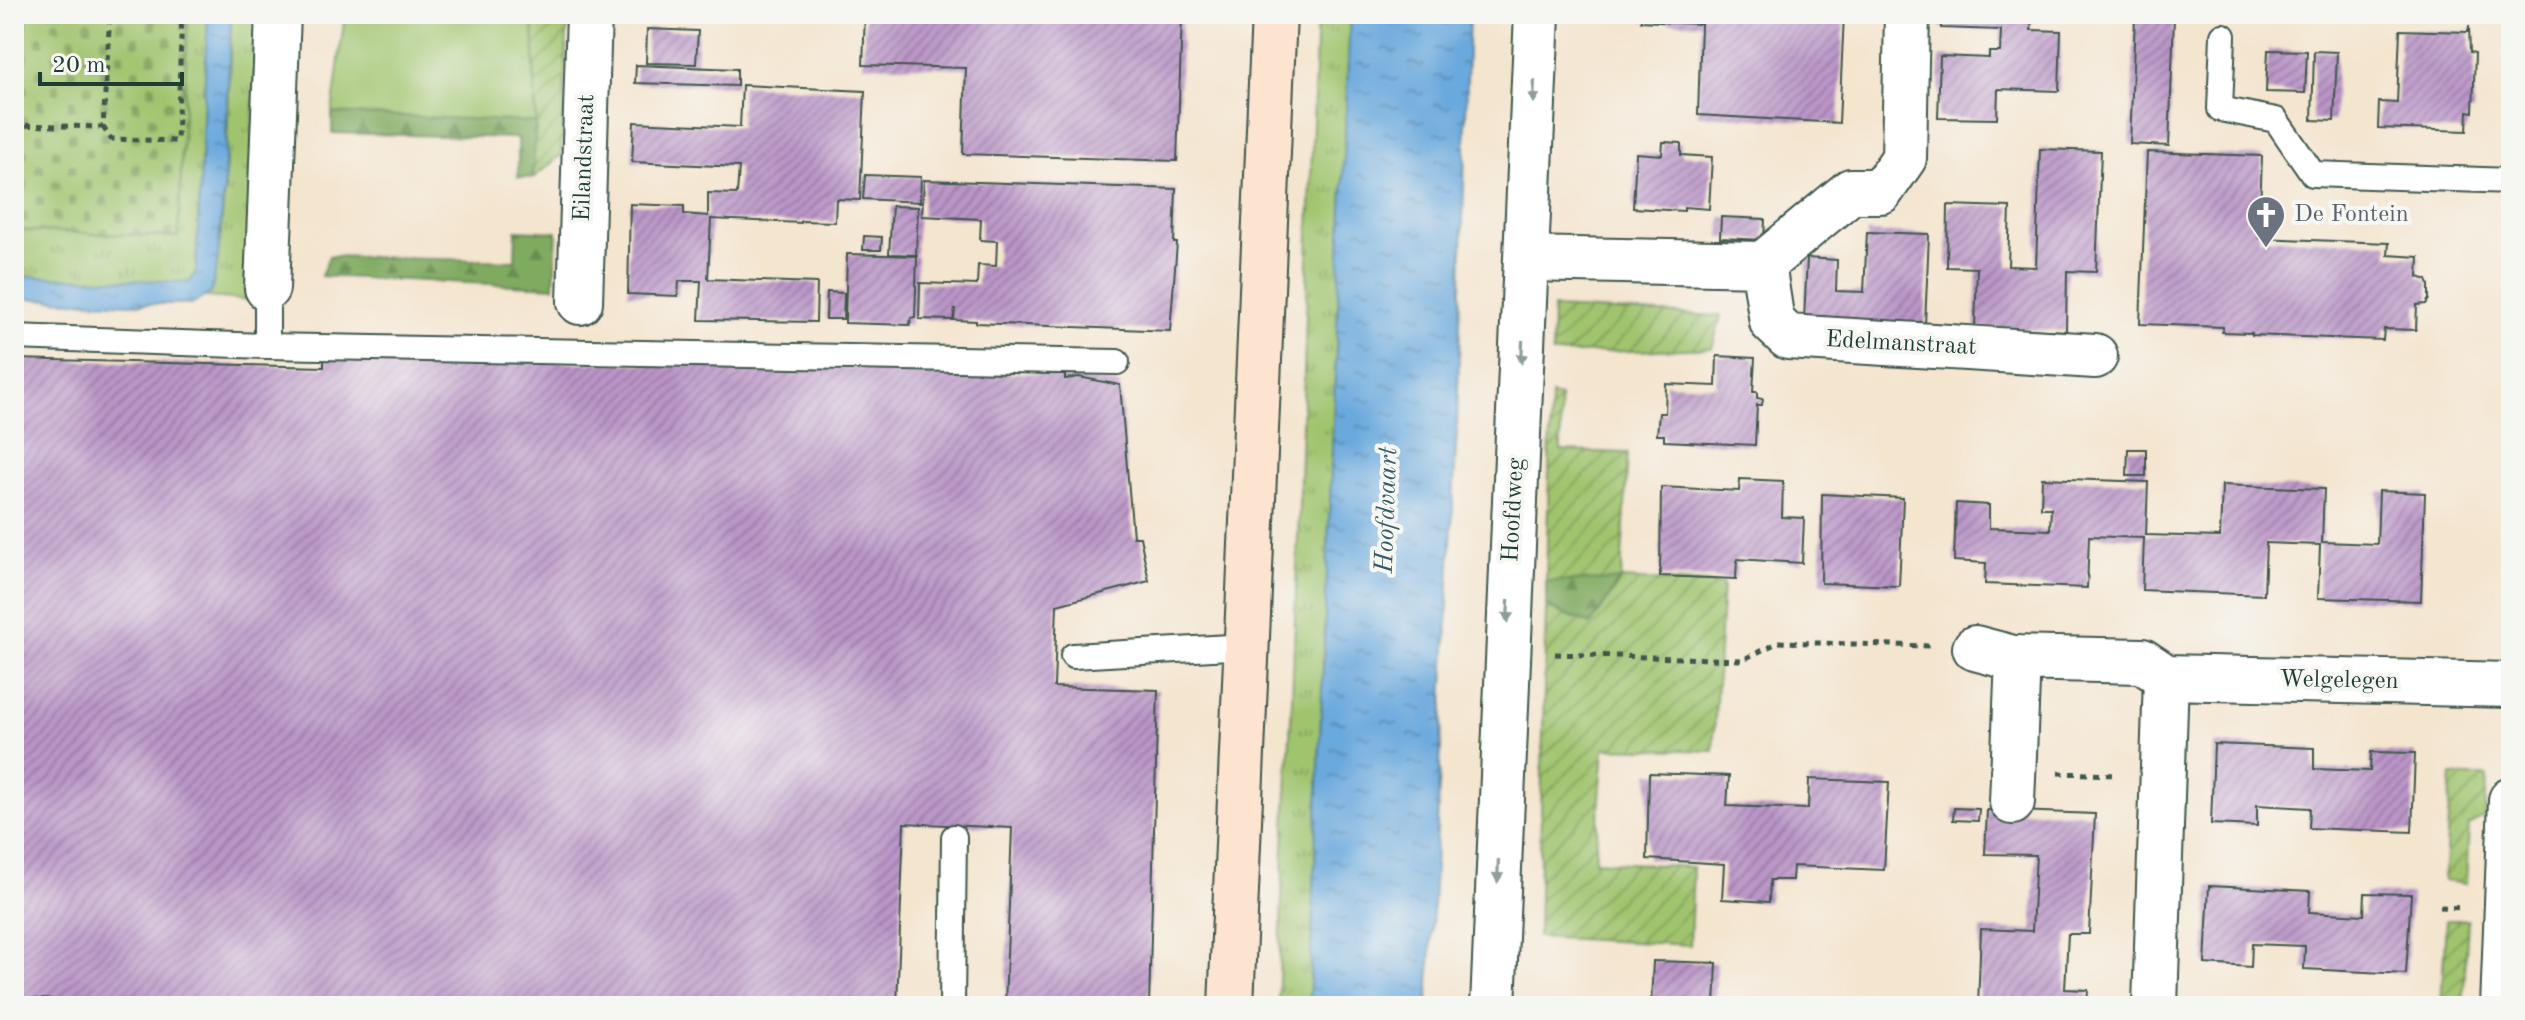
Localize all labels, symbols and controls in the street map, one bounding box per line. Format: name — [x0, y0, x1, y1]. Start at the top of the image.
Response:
scale bar — [40, 36, 182, 86]
text: 20 m — [52, 54, 106, 78]
one-way arrow — [1527, 80, 1540, 105]
street label: Eilandstraat — [571, 94, 599, 222]
church icon: De Fontein — [2245, 194, 2287, 249]
place label: De Fontein — [2294, 203, 2409, 227]
street label: Edelmanstraat — [1825, 328, 1977, 360]
one-way arrow — [1516, 340, 1529, 365]
water label: Hoofdvaart — [1372, 446, 1402, 575]
street label: Hoofdweg — [1499, 457, 1529, 563]
one-way arrow — [1502, 599, 1515, 624]
street label: Welgelegen — [2279, 668, 2399, 694]
one-way arrow — [1491, 859, 1504, 884]

